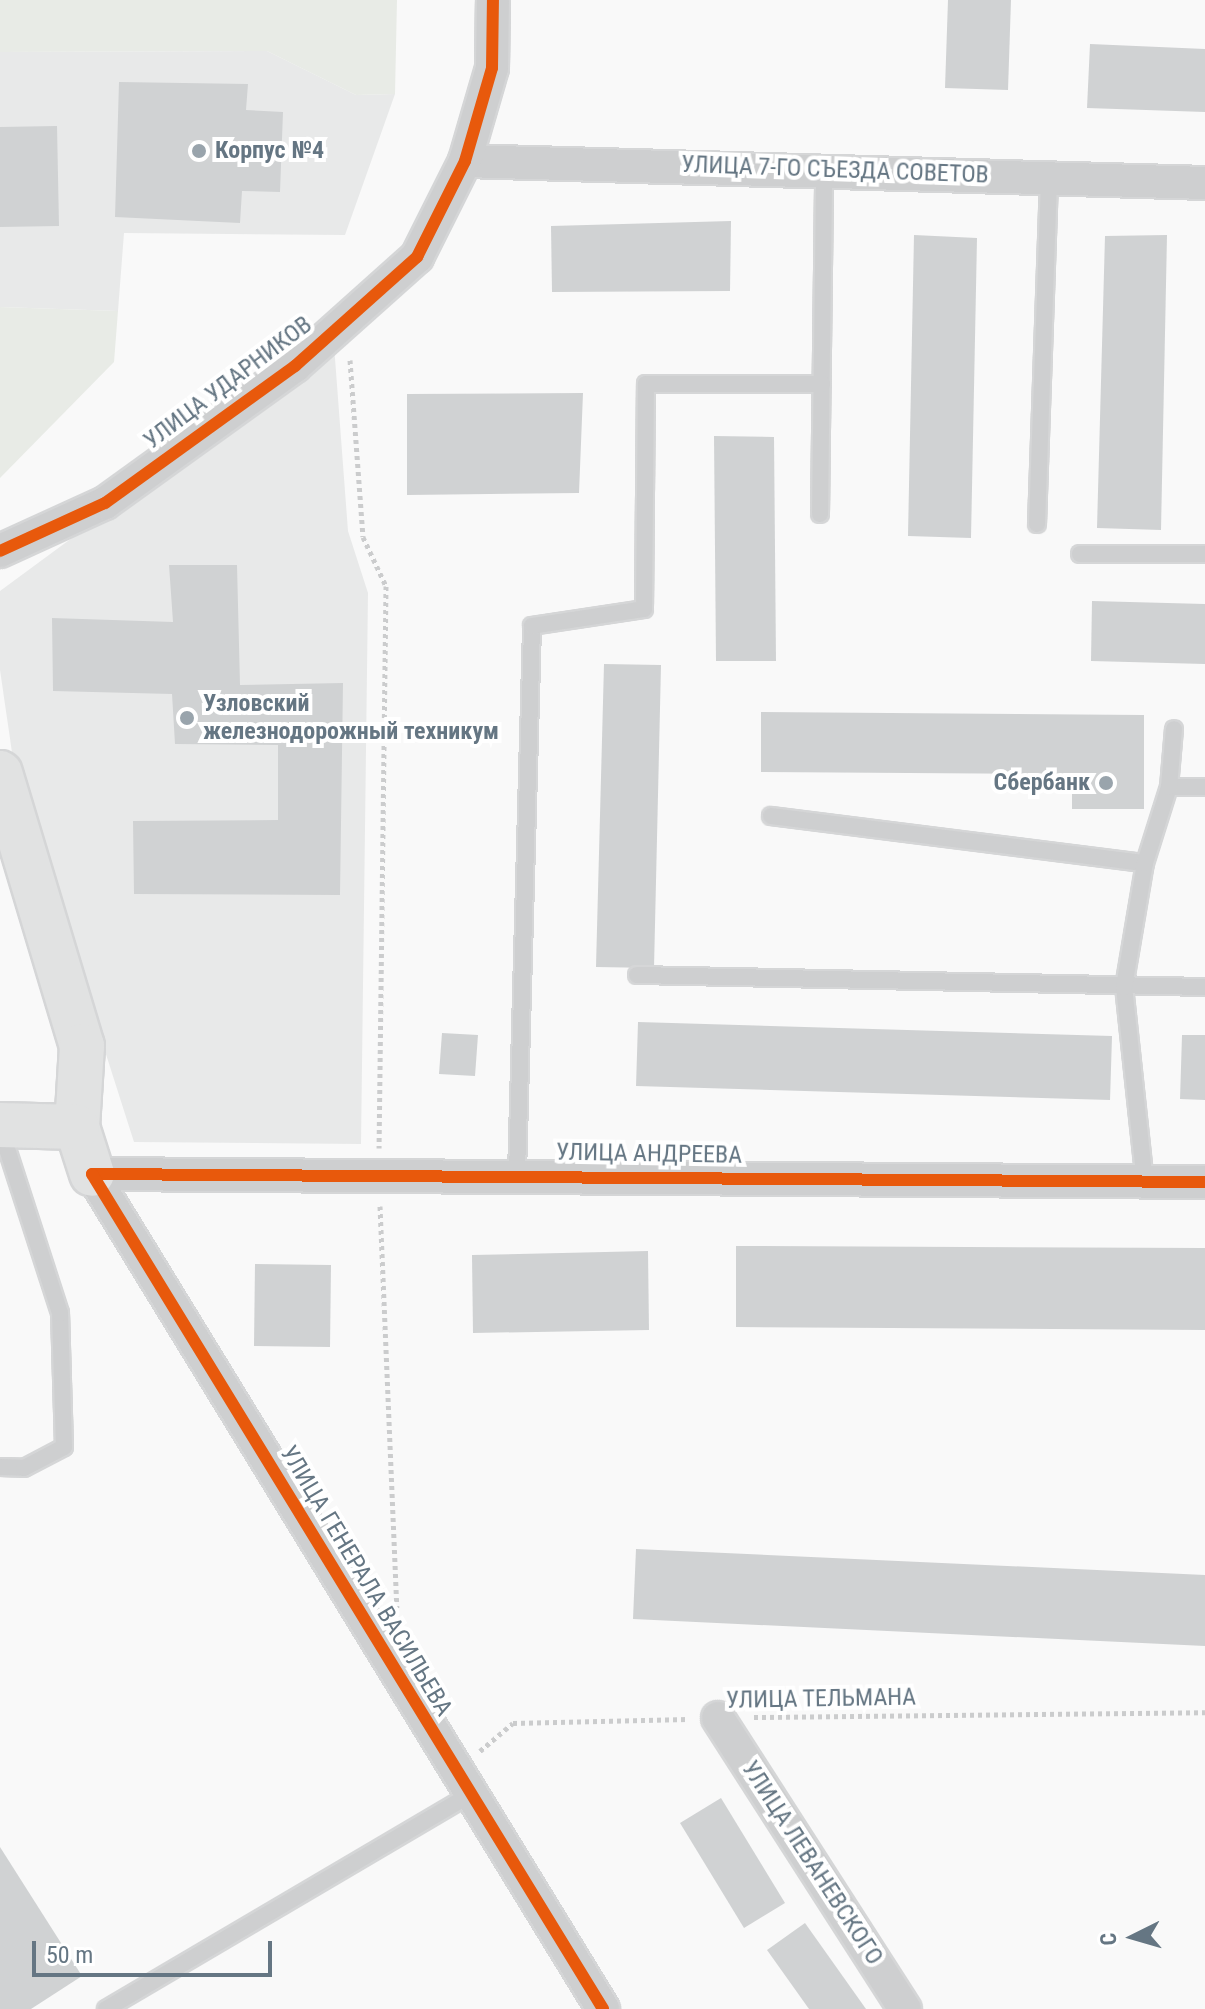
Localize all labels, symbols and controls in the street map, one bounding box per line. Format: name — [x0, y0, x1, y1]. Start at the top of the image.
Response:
place label: Корпус №4 — [215, 137, 324, 165]
marker: Корпус №4 — [190, 142, 208, 160]
street label: УЛИЦА 7-ГО СЪЕЗДА СОВЕТОВ — [681, 150, 989, 190]
street label: УЛИЦА УДАРНИКОВ — [138, 310, 318, 456]
place label: Узловский железнодорожный техникум — [203, 690, 499, 746]
marker: Узловский железнодорожный техникум — [178, 709, 196, 727]
place label: Сбербанк — [994, 769, 1090, 797]
marker: Сбербанк — [1097, 774, 1115, 792]
street label: УЛИЦА АНДРЕЕВА — [556, 1138, 742, 1170]
street label: УЛИЦА ГЕНЕРАЛА ВАСИЛЬЕВА — [274, 1441, 458, 1721]
street label: УЛИЦА ТЕЛЬМАНА — [725, 1683, 917, 1715]
street label: УЛИЦА ЛЕВАНЕВСКОГО — [735, 1756, 889, 1970]
north arrow — [1093, 1897, 1173, 1977]
scale bar — [36, 1925, 276, 1975]
text: С — [1096, 1932, 1122, 1946]
text: 50 m — [46, 1941, 93, 1969]

